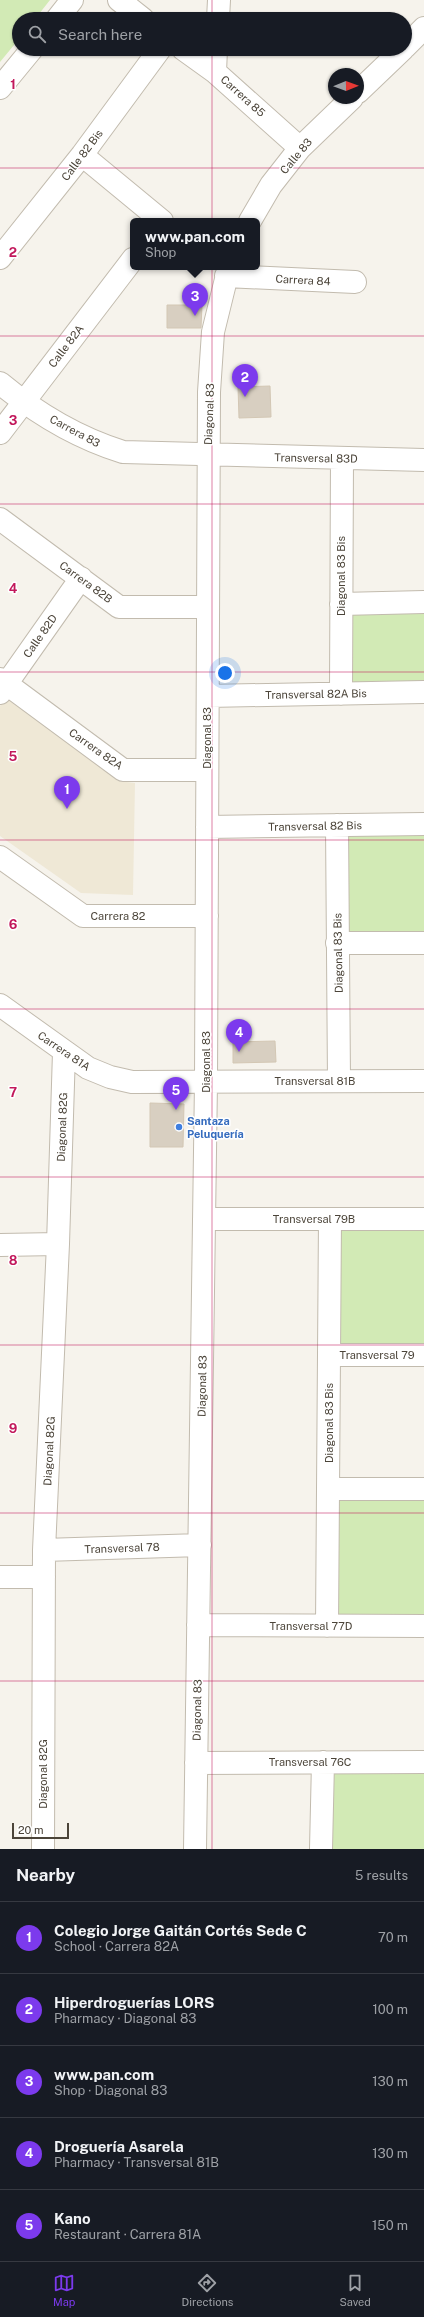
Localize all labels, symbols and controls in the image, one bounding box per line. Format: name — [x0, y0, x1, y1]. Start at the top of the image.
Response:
search box — [12, 12, 412, 56]
icon: search — [26, 23, 48, 45]
text: Search here — [58, 26, 142, 43]
north arrow — [328, 68, 364, 104]
street label: Carrera 85 — [218, 73, 268, 119]
text: 1 — [10, 77, 16, 92]
street label: Calle 82 Bis — [59, 127, 105, 183]
street label: Calle 83 — [278, 136, 314, 176]
popup — [130, 218, 260, 270]
text: www.pan.com — [145, 228, 245, 245]
text: 2 — [9, 245, 17, 260]
text: Shop — [145, 245, 176, 260]
street label: Carrera 84 — [275, 273, 331, 287]
pin: 3 — [182, 283, 208, 316]
street label: Calle 82A — [46, 322, 86, 370]
pin: 2 — [232, 364, 258, 397]
street label: Diagonal 83 — [202, 383, 216, 445]
text: 3 — [9, 413, 18, 428]
street label: Carrera 83 — [48, 413, 102, 449]
street label: Transversal 83D — [274, 451, 358, 465]
street label: Diagonal 83 Bis — [335, 536, 347, 616]
street label: Carrera 82B — [57, 559, 115, 605]
text: 4 — [9, 581, 18, 596]
street label: Calle 82D — [21, 612, 59, 660]
your location — [215, 663, 235, 683]
street label: Transversal 82A Bis — [265, 687, 367, 701]
street label: Diagonal 83 — [201, 707, 213, 769]
street label: Carrera 82A — [67, 726, 125, 772]
text: 5 — [9, 749, 18, 764]
pin: 1 — [54, 776, 80, 809]
street label: Transversal 82 Bis — [268, 819, 362, 833]
street label: Carrera 82 — [91, 910, 146, 922]
street label: Diagonal 83 Bis — [331, 912, 345, 993]
text: 6 — [9, 917, 18, 932]
pin: 4 — [226, 1019, 252, 1052]
street label: Carrera 81A — [36, 1029, 93, 1073]
street label: Diagonal 83 — [200, 1031, 212, 1093]
street label: Transversal 81B — [275, 1075, 355, 1087]
pin: 5 — [163, 1077, 189, 1110]
text: 7 — [9, 1085, 17, 1100]
street label: Diagonal 82G — [55, 1092, 69, 1162]
place label: Santaza Peluquería — [187, 1115, 244, 1140]
marker: Santaza Peluquería — [174, 1122, 184, 1132]
street label: Transversal 79B — [273, 1213, 355, 1225]
text: 8 — [9, 1253, 18, 1268]
street label: Transversal 79 — [339, 1349, 415, 1361]
street label: Diagonal 83 — [195, 1355, 209, 1417]
street label: Diagonal 83 Bis — [323, 1383, 335, 1463]
street label: Diagonal 82G — [41, 1416, 57, 1486]
text: 9 — [9, 1421, 17, 1436]
street label: Transversal 78 — [84, 1541, 160, 1555]
street label: Transversal 77D — [270, 1620, 353, 1632]
street label: Diagonal 83 — [190, 1679, 204, 1741]
street label: Diagonal 82G — [37, 1739, 49, 1809]
street label: Transversal 76C — [269, 1756, 351, 1768]
scale bar — [12, 1821, 69, 1840]
text: 20 m — [18, 1824, 43, 1836]
text: Nearby — [16, 1865, 75, 1885]
text: 5 results — [355, 1868, 408, 1883]
text: Colegio Jorge Gaitán Cortés Sede C — [54, 1922, 307, 1939]
text: 1 — [26, 1930, 32, 1945]
text: 70 m — [378, 1930, 408, 1945]
text: School · Carrera 82A — [54, 1939, 179, 1954]
text: Hiperdroguerías LORS — [54, 1994, 214, 2011]
text: 2 — [25, 2002, 33, 2017]
text: 100 m — [372, 2002, 408, 2017]
text: Pharmacy · Diagonal 83 — [54, 2011, 196, 2026]
text: www.pan.com — [54, 2066, 154, 2083]
text: 3 — [25, 2074, 33, 2089]
text: 130 m — [372, 2074, 408, 2089]
text: Shop · Diagonal 83 — [54, 2083, 167, 2098]
text: Droguería Asarela — [54, 2138, 184, 2155]
text: 4 — [25, 2146, 33, 2161]
text: 130 m — [372, 2146, 408, 2161]
text: Pharmacy · Transversal 81B — [54, 2155, 219, 2170]
text: Kano — [54, 2210, 91, 2227]
text: 5 — [25, 2218, 33, 2233]
text: 150 m — [372, 2218, 408, 2233]
text: Restaurant · Carrera 81A — [54, 2227, 201, 2242]
tab: Map — [53, 2272, 75, 2308]
tab: Directions — [182, 2272, 233, 2308]
tab: Saved — [339, 2272, 371, 2308]

